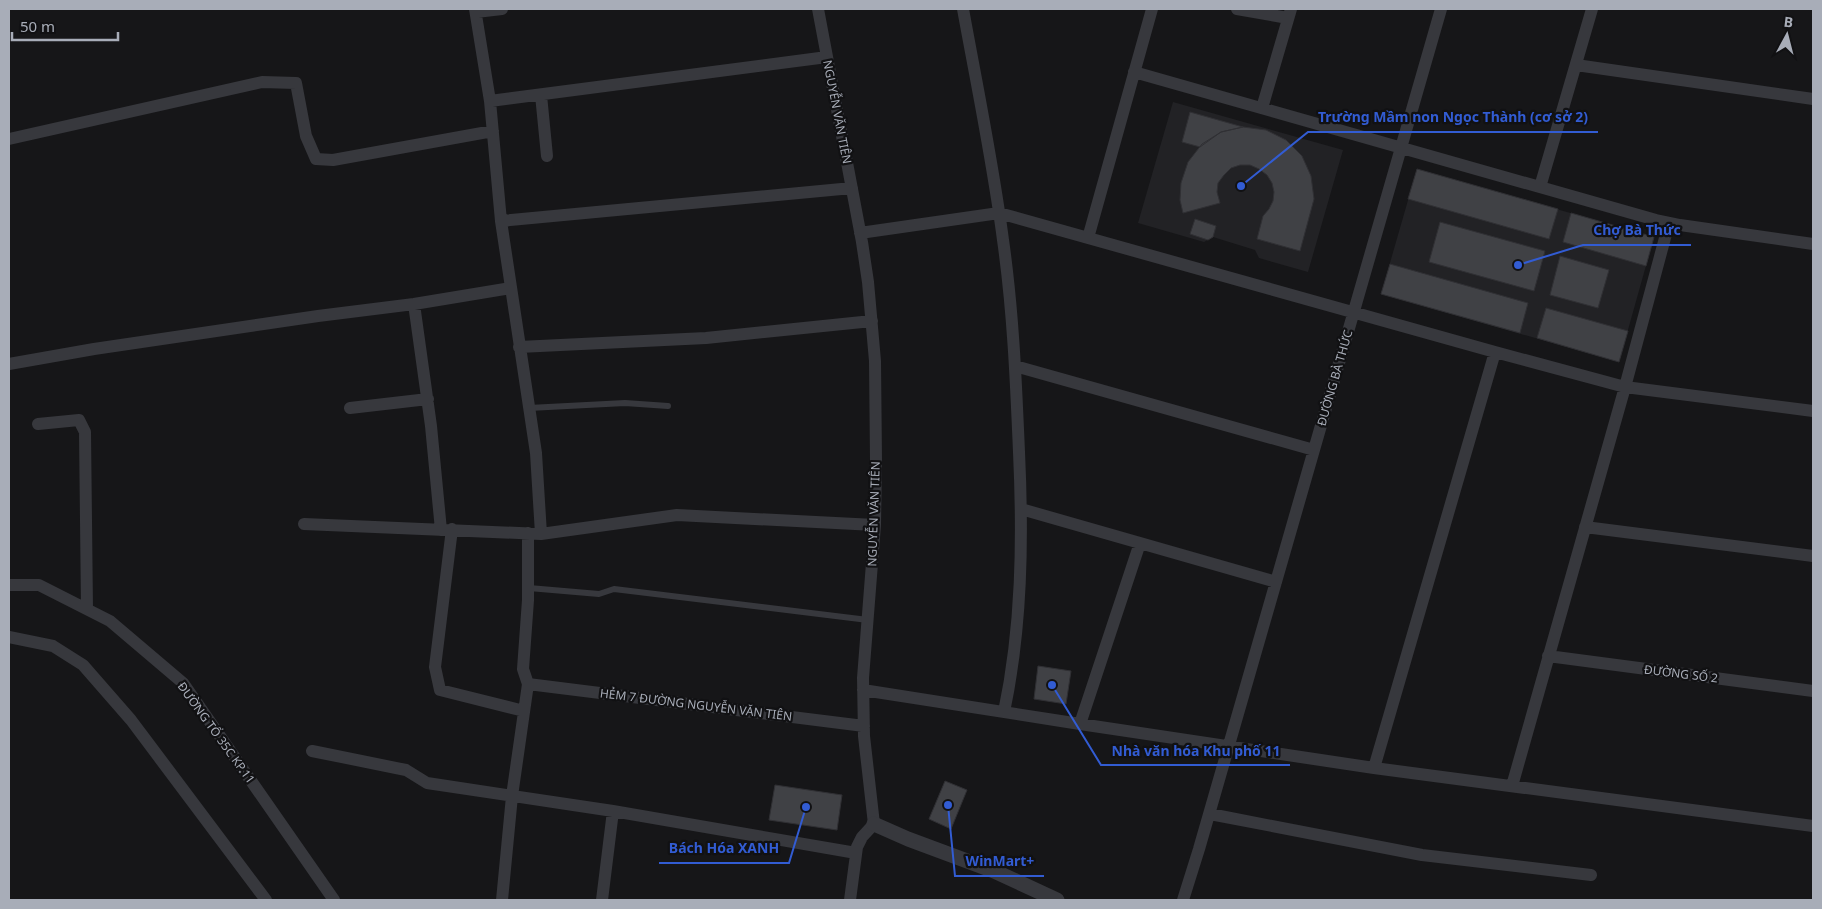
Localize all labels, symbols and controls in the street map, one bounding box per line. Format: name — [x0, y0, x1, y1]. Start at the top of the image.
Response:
scale bar — [12, 10, 119, 42]
north arrow — [1762, 10, 1812, 60]
text: B — [1783, 12, 1794, 32]
text: 50 m — [20, 16, 55, 36]
street label: NGUYỄN VĂN TIÊN — [819, 58, 857, 165]
callout: Trường Mầm non Ngọc Thành (cơ sở 2) — [1308, 103, 1598, 132]
text: Trường Mầm non Ngọc Thành (cơ sở 2) — [1318, 107, 1588, 126]
callout: Chợ Bà Thức — [1583, 216, 1691, 245]
text: Chợ Bà Thức — [1593, 220, 1681, 239]
street label: ĐƯỜNG BÀ THỨC — [1313, 327, 1356, 428]
street label: NGUYỄN VĂN TIÊN — [862, 461, 884, 567]
street label: ĐƯỜNG SỐ 2 — [1643, 661, 1719, 686]
street label: ĐƯỜNG TỔ 35C KP.11 — [174, 678, 260, 787]
street label: HẺM 7 ĐƯỜNG NGUYỄN VĂN TIÊN — [599, 683, 793, 725]
callout: Nhà văn hóa Khu phố 11 — [1101, 736, 1290, 765]
text: Nhà văn hóa Khu phố 11 — [1112, 741, 1281, 760]
callout: Bách Hóa XANH — [659, 834, 789, 863]
text: Bách Hóa XANH — [669, 838, 779, 857]
callout: WinMart+ — [955, 847, 1044, 876]
text: WinMart+ — [966, 851, 1034, 870]

